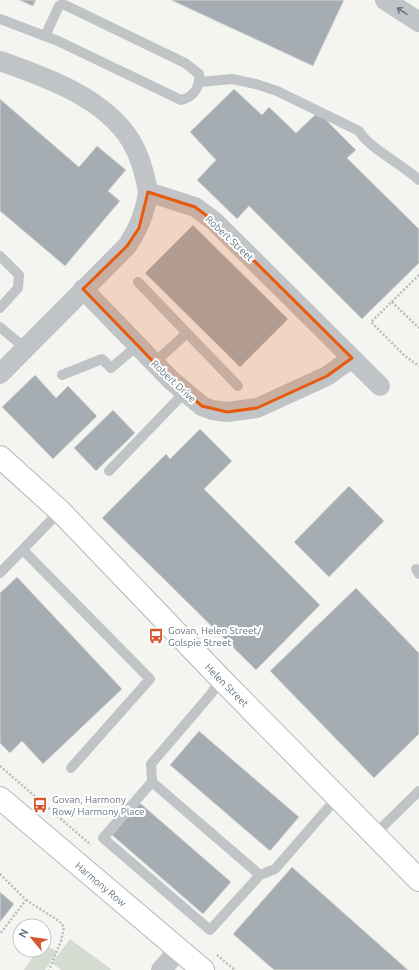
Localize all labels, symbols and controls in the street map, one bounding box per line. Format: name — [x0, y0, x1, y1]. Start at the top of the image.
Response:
one-way arrow — [397, 7, 408, 15]
street label: Robert Street — [203, 213, 256, 263]
street label: Robert Drive — [149, 358, 198, 405]
place label: Govan, Helen Street/ Golspie Street — [168, 625, 261, 648]
bus stop icon: Govan, Helen Street/ Golspie Street — [147, 627, 165, 645]
street label: Helen Street — [203, 661, 251, 709]
place label: Govan, Harmony Row/ Harmony Place — [52, 794, 145, 817]
bus stop icon: Govan, Harmony Row/ Harmony Place — [31, 796, 49, 814]
street label: Harmony Row — [73, 860, 128, 909]
north arrow — [12, 918, 52, 958]
text: N — [16, 927, 30, 940]

